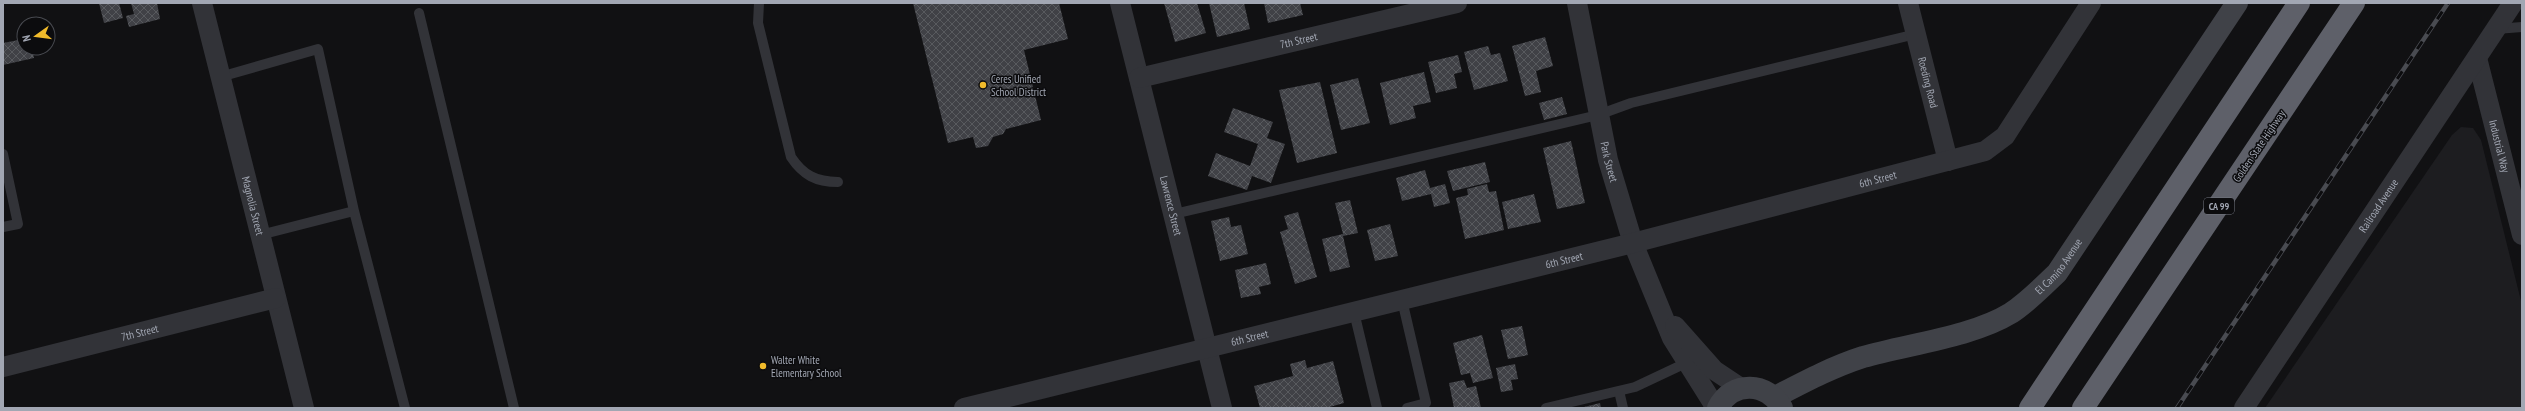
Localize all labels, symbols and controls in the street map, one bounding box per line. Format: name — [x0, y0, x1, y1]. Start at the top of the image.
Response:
north arrow — [16, 16, 56, 56]
street label: 7th Street — [1279, 29, 1319, 52]
text: N — [19, 34, 34, 43]
street label: Roeding Road — [1915, 56, 1941, 110]
place label: Ceres Unified School District — [991, 72, 1046, 99]
marker: Ceres Unified School District — [978, 80, 988, 90]
street label: Golden State Highway — [2230, 107, 2289, 185]
street label: Industrial Way — [2486, 118, 2513, 175]
street label: Park Street — [1598, 140, 1621, 184]
street label: 6th Street — [1858, 167, 1898, 191]
street label: Lawrence Street — [1157, 174, 1185, 237]
street label: Magnolia Street — [239, 175, 267, 237]
street label: Railroad Avenue — [2356, 176, 2402, 235]
road number: CA 99 — [2204, 198, 2234, 214]
street label: El Camino Avenue — [2032, 235, 2085, 297]
street label: 6th Street — [1544, 249, 1584, 271]
street label: 7th Street — [120, 321, 160, 344]
street label: 6th Street — [1229, 326, 1270, 349]
place label: Walter White Elementary School — [771, 353, 842, 380]
marker: Walter White Elementary School — [758, 361, 768, 371]

